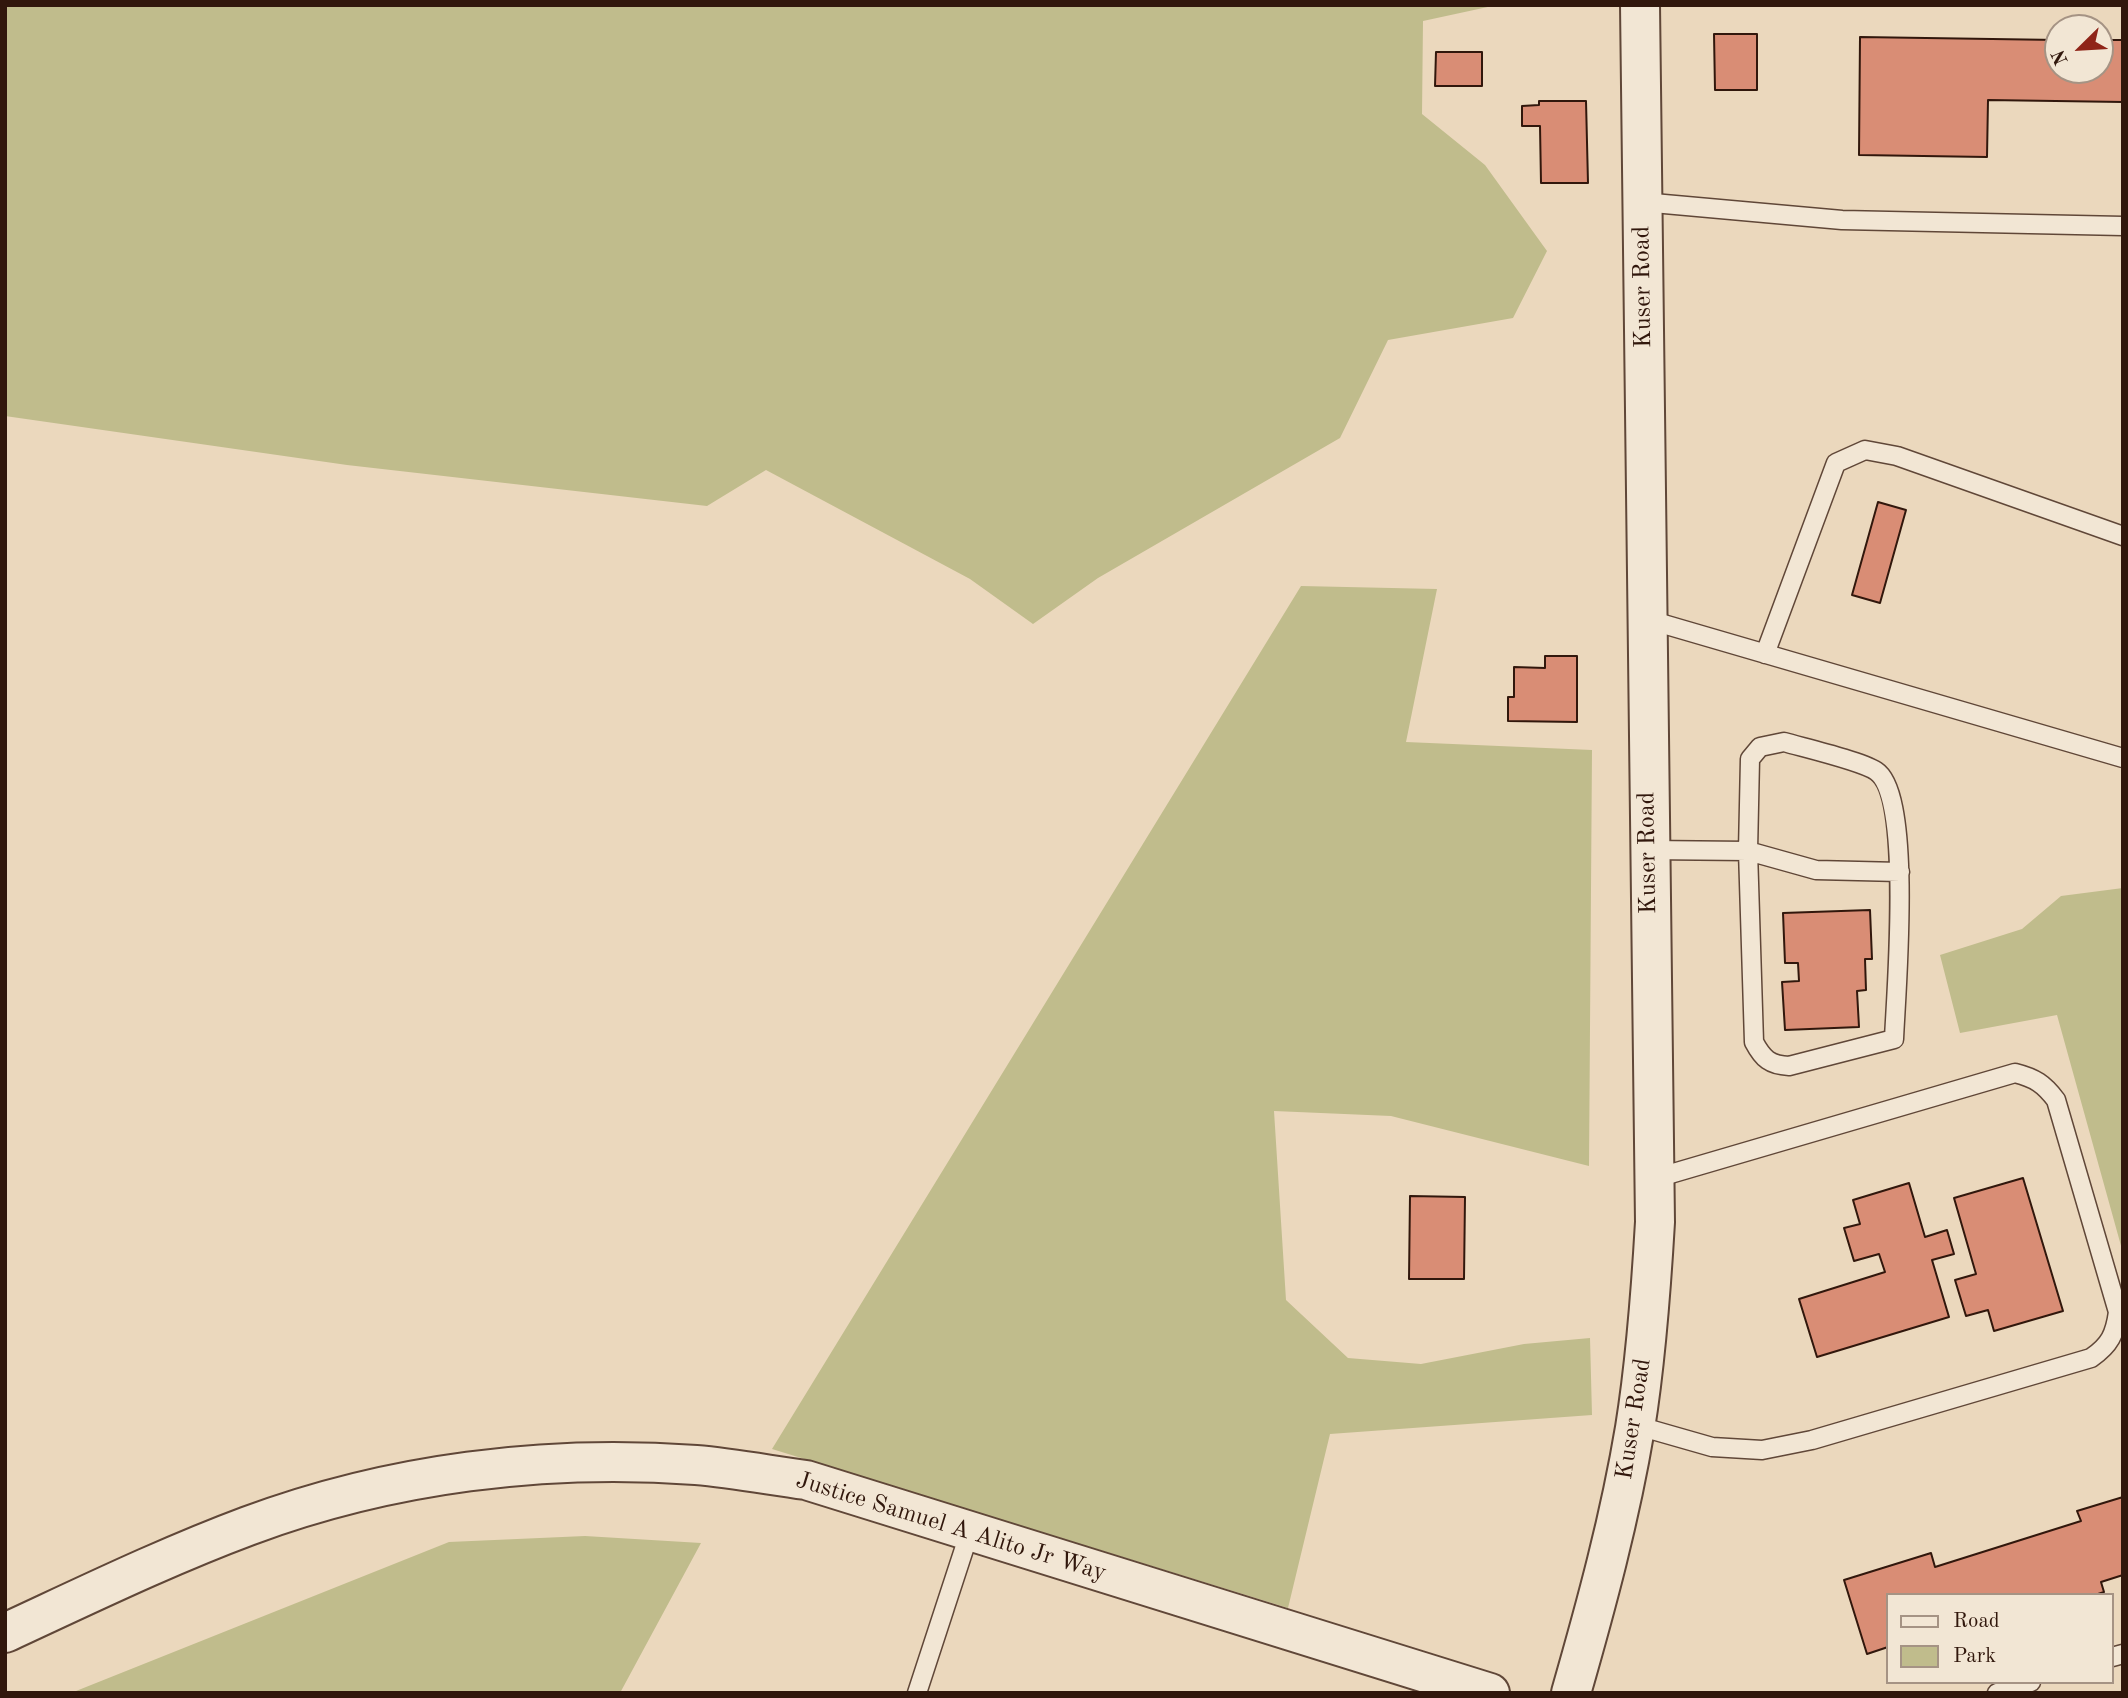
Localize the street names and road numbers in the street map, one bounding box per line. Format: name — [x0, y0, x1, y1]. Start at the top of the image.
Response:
street label: Kuser Road — [1628, 226, 1658, 348]
street label: Kuser Road — [1633, 792, 1663, 914]
street label: Kuser Road — [1610, 1356, 1658, 1482]
street label: Justice Samuel A Alito Jr Way — [792, 1466, 1110, 1588]

